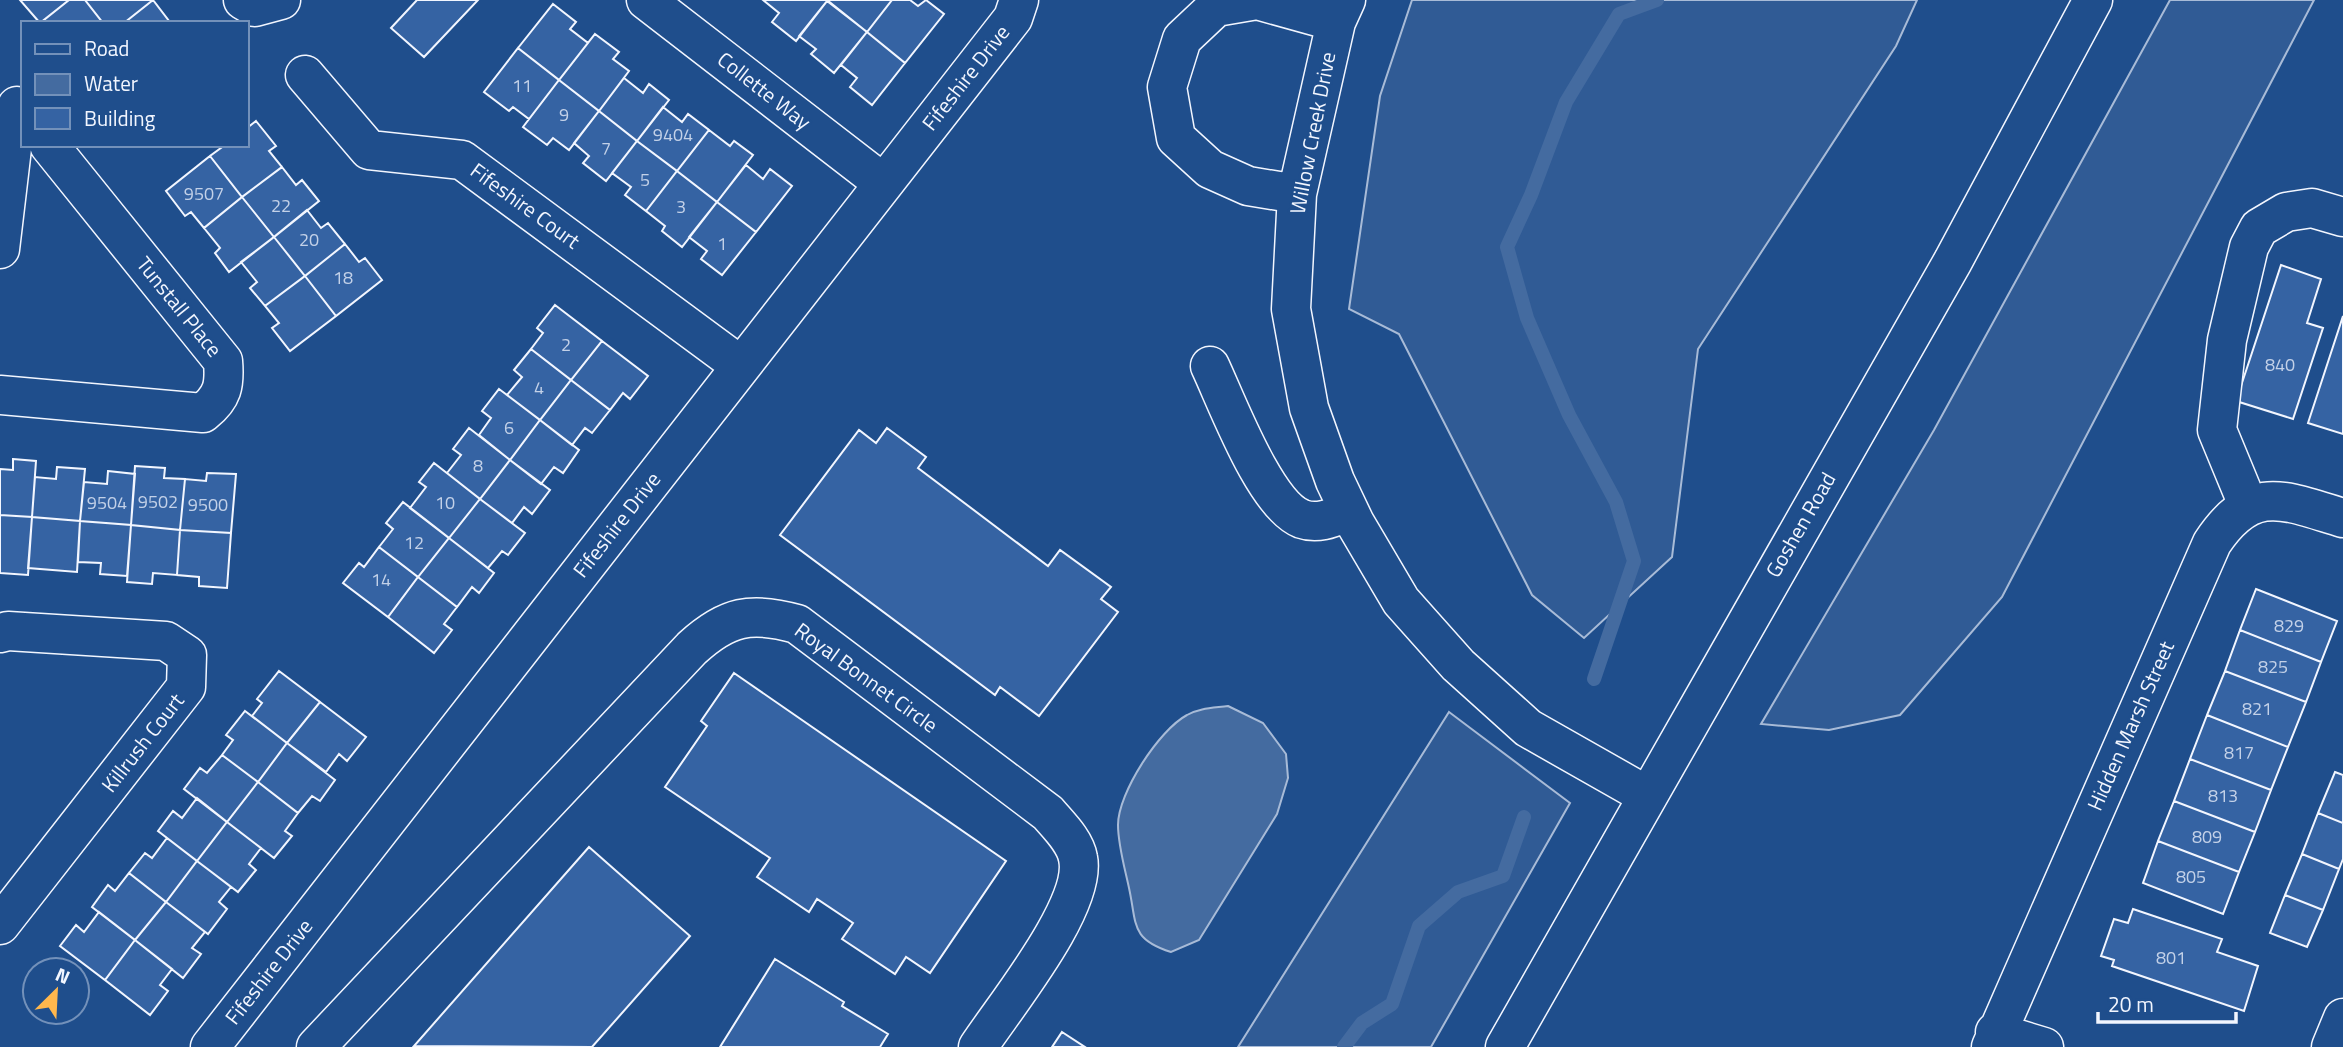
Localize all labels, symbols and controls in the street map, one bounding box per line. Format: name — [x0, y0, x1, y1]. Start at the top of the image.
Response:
street label: Fifeshire Drive — [914, 18, 1017, 137]
legend — [21, 21, 248, 147]
text: Road — [84, 32, 129, 64]
street label: Collette Way — [711, 43, 818, 137]
street label: Willow Creek Drive — [1281, 49, 1343, 217]
text: Water — [84, 67, 138, 99]
house number: 11 — [512, 72, 532, 99]
house number: 9 — [559, 101, 569, 128]
text: Building — [84, 102, 156, 134]
house number: 9404 — [653, 121, 693, 148]
house number: 7 — [601, 135, 611, 162]
street label: Fifeshire Court — [464, 154, 588, 256]
house number: 5 — [640, 166, 650, 193]
house number: 9507 — [184, 180, 224, 207]
house number: 22 — [271, 192, 291, 219]
house number: 3 — [676, 193, 686, 220]
house number: 20 — [299, 226, 319, 253]
house number: 1 — [717, 230, 727, 257]
street label: Tunstall Place — [129, 249, 230, 363]
house number: 18 — [333, 264, 353, 291]
house number: 2 — [561, 331, 571, 358]
house number: 840 — [2265, 351, 2295, 378]
house number: 4 — [534, 374, 544, 401]
house number: 6 — [504, 414, 514, 441]
house number: 8 — [473, 452, 483, 479]
street label: Fifeshire Drive — [565, 465, 668, 584]
street label: Goshen Road — [1757, 466, 1843, 583]
house number: 9502 — [138, 488, 178, 515]
house number: 9504 — [87, 489, 127, 516]
house number: 10 — [435, 489, 455, 516]
house number: 9500 — [188, 491, 228, 518]
house number: 12 — [404, 529, 424, 556]
house number: 14 — [371, 566, 391, 593]
house number: 829 — [2274, 612, 2304, 639]
street label: Royal Bonnet Circle — [788, 614, 945, 740]
street label: Hidden Marsh Street — [2078, 635, 2182, 816]
house number: 825 — [2258, 653, 2288, 680]
street label: Killrush Court — [93, 685, 192, 799]
house number: 821 — [2242, 695, 2272, 722]
house number: 817 — [2224, 739, 2254, 766]
house number: 813 — [2208, 782, 2238, 809]
house number: 809 — [2192, 823, 2222, 850]
house number: 805 — [2176, 863, 2206, 890]
street label: Fifeshire Drive — [217, 912, 320, 1031]
house number: 801 — [2156, 944, 2186, 971]
north arrow — [21, 956, 91, 1026]
text: N — [51, 959, 75, 991]
scale bar — [2098, 981, 2236, 1025]
text: 20 m — [2108, 988, 2154, 1020]

